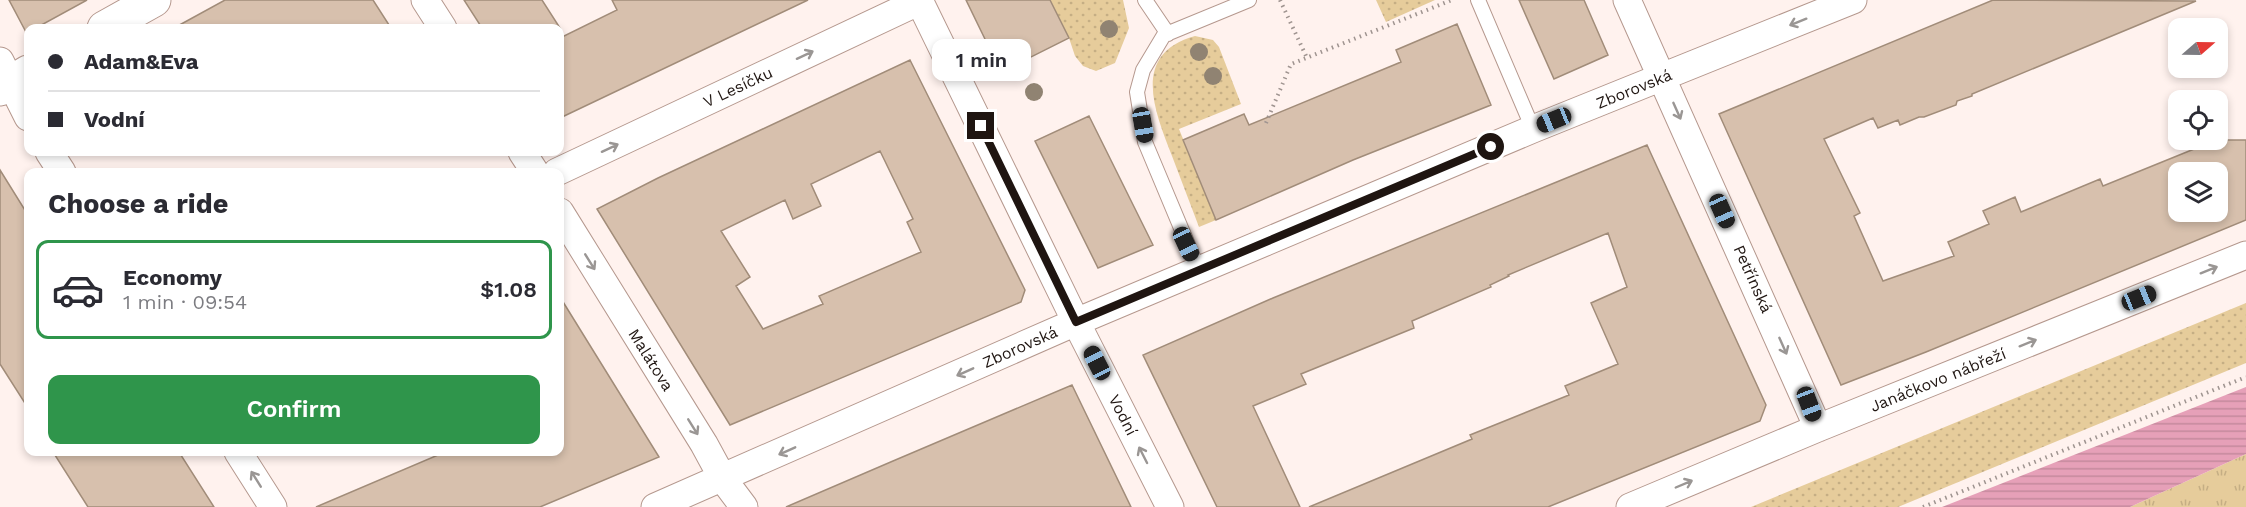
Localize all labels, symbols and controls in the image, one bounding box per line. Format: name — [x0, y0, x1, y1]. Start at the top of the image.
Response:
one-way arrow — [1790, 17, 1808, 28]
north arrow — [2168, 18, 2228, 78]
map controls — [2168, 18, 2228, 222]
callout: 1 min — [932, 39, 1030, 81]
text: 1 min — [956, 48, 1007, 72]
text: Adam&Eva — [84, 49, 198, 74]
one-way arrow — [796, 49, 814, 61]
street label: V Lesíčku — [700, 63, 776, 111]
street label: Zborovská — [1593, 65, 1675, 113]
button: locate — [2168, 90, 2228, 150]
one-way arrow — [1672, 101, 1683, 119]
car — [1534, 105, 1574, 135]
car — [1131, 106, 1155, 144]
text: Vodní — [84, 107, 145, 132]
route end — [967, 112, 994, 139]
route start — [1477, 133, 1504, 160]
one-way arrow — [601, 141, 619, 153]
button: layers — [2168, 162, 2228, 222]
text: Choose a ride — [48, 188, 228, 220]
car — [1706, 191, 1738, 231]
car — [1170, 224, 1202, 264]
street label: Petřínská — [1730, 242, 1776, 316]
one-way arrow — [584, 253, 597, 270]
icon: car — [51, 263, 105, 317]
one-way arrow — [2199, 264, 2218, 275]
text: Economy — [123, 265, 222, 290]
text: $1.08 — [480, 277, 537, 302]
car — [2119, 283, 2159, 313]
text: 1 min · 09:54 — [123, 290, 247, 314]
street label: Zborovská — [980, 322, 1060, 372]
street label: Malátova — [624, 325, 678, 395]
one-way arrow — [1778, 337, 1789, 355]
one-way arrow — [2018, 337, 2037, 348]
car — [1081, 343, 1113, 383]
street label: Janáčkovo nábřeží — [1867, 344, 2009, 416]
one-way arrow — [956, 366, 974, 378]
button: Confirm — [48, 375, 540, 444]
car — [1794, 384, 1824, 424]
street label: Vodní — [1105, 391, 1141, 439]
one-way arrow — [688, 418, 700, 435]
one-way arrow — [778, 445, 796, 457]
one-way arrow — [1137, 446, 1149, 464]
one-way arrow — [250, 471, 262, 488]
one-way arrow — [1675, 478, 1693, 489]

